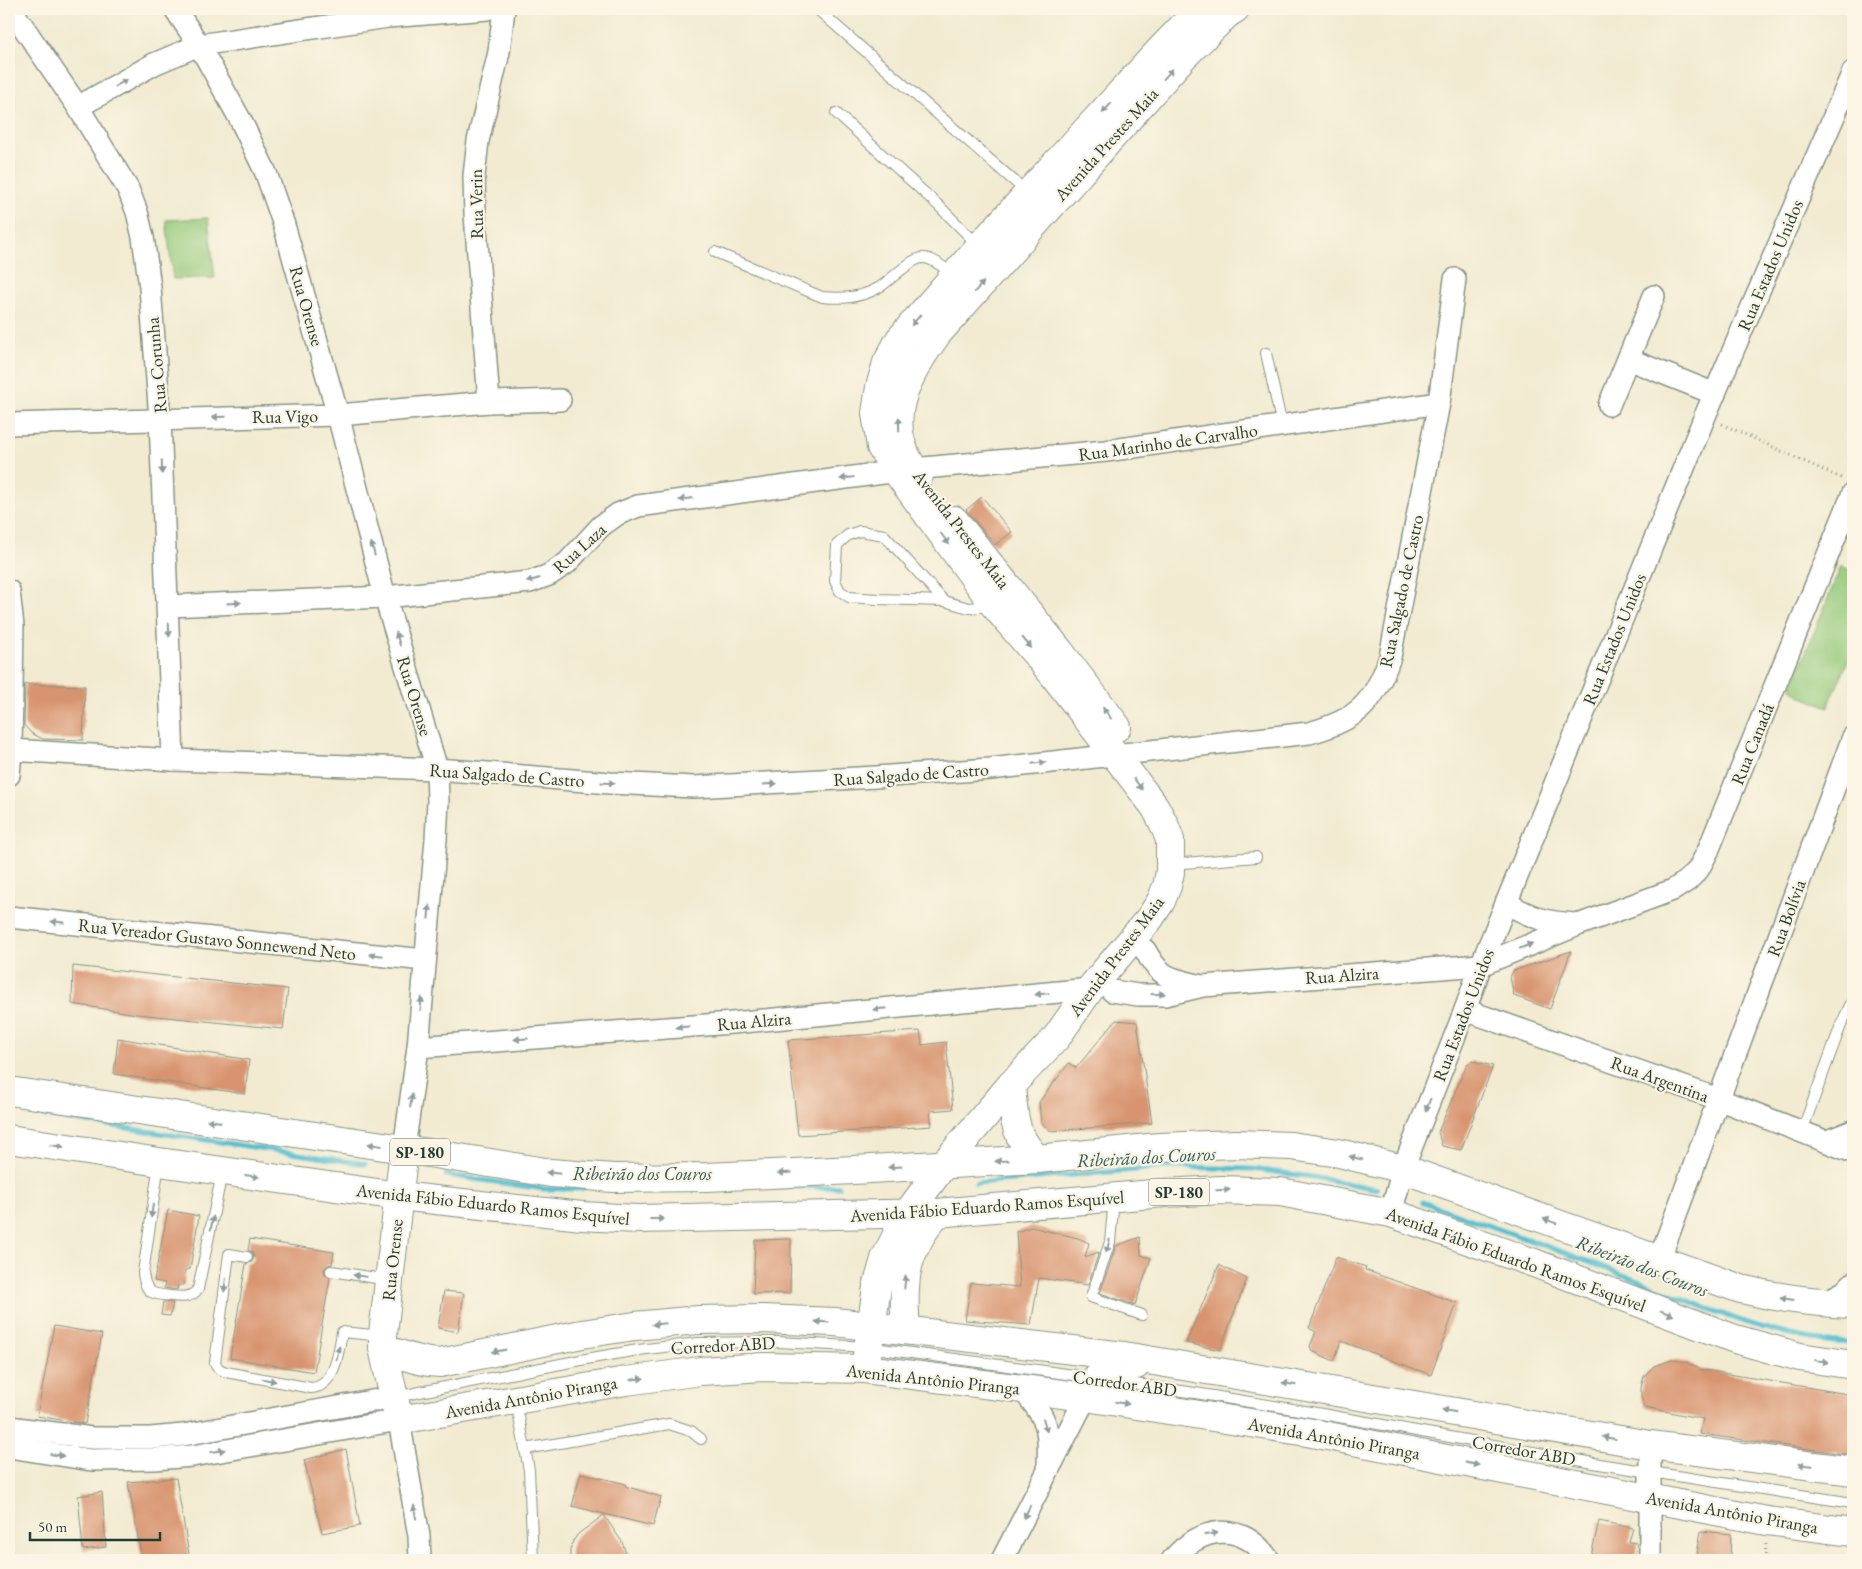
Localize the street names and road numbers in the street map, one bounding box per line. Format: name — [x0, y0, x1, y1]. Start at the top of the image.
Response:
street label: Avenida Prestes Maia — [1048, 82, 1164, 206]
street label: Rua Verin — [464, 168, 488, 239]
street label: Rua Estados Unidos — [1732, 196, 1808, 334]
street label: Rua Orense — [285, 263, 329, 349]
street label: Rua Corunha — [140, 315, 172, 414]
street label: Rua Vigo — [252, 404, 318, 428]
street label: Rua Marinho de Carvalho — [1077, 418, 1259, 466]
street label: Avenida Prestes Maia — [908, 464, 1016, 594]
street label: Rua Salgado de Castro — [1374, 512, 1428, 670]
street label: Rua Laza — [547, 517, 611, 578]
street label: Rua Estados Unidos — [1577, 569, 1651, 708]
street label: Rua Orense — [392, 653, 438, 739]
street label: Rua Canadá — [1725, 699, 1779, 788]
street label: Rua Salgado de Castro — [833, 757, 990, 791]
street label: Rua Salgado de Castro — [429, 758, 586, 792]
street label: Rua Bolívia — [1761, 875, 1811, 960]
street label: Avenida Prestes Maia — [1063, 891, 1169, 1022]
street label: Rua Vereador Gustavo Sonnewend Neto — [77, 913, 357, 965]
street label: Rua Estados Unidos — [1427, 945, 1499, 1085]
street label: Rua Alzira — [1304, 961, 1381, 989]
street label: Rua Alzira — [716, 1006, 793, 1036]
street label: Rua Argentina — [1608, 1051, 1713, 1108]
road number: SP-180 — [390, 1138, 450, 1166]
street label: Avenida Fábio Eduardo Ramos Esquível — [354, 1178, 631, 1230]
road number: SP-180 — [1149, 1178, 1209, 1206]
street label: Avenida Fábio Eduardo Ramos Esquível — [848, 1185, 1125, 1227]
street label: Avenida Fábio Eduardo Ramos Esquível — [1382, 1201, 1649, 1317]
street label: Rua Orense — [376, 1218, 408, 1302]
street label: Corredor ABD — [670, 1331, 776, 1359]
street label: Avenida Antônio Piranga — [844, 1358, 1022, 1400]
street label: Corredor ABD — [1072, 1364, 1178, 1402]
street label: Avenida Antônio Piranga — [442, 1370, 620, 1424]
street label: Avenida Antônio Piranga — [1245, 1411, 1423, 1465]
street label: Corredor ABD — [1470, 1430, 1578, 1470]
street label: Avenida Antônio Piranga — [1643, 1485, 1821, 1539]

